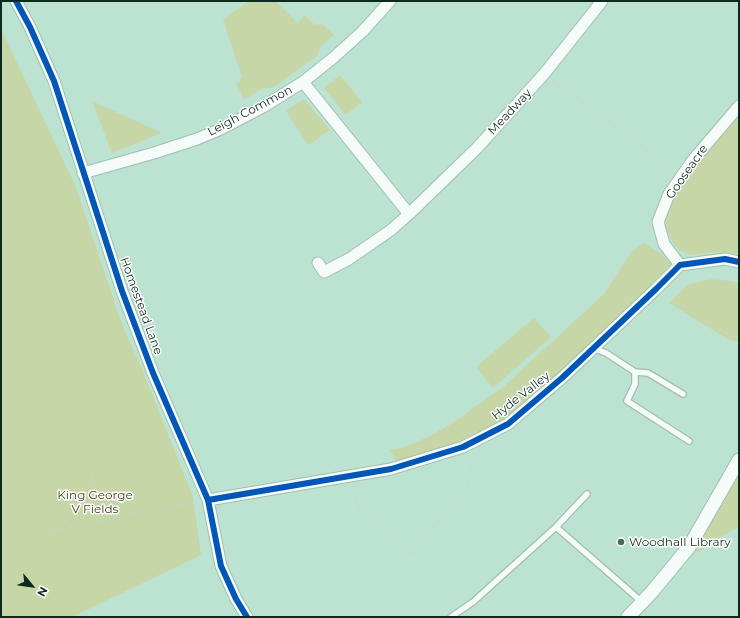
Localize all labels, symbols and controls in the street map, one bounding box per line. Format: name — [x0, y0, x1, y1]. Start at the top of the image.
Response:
street label: Leigh Common — [205, 83, 295, 139]
street label: Meadway — [485, 86, 535, 138]
street label: Gooseacre — [663, 142, 711, 202]
street label: Homestead Lane — [117, 255, 165, 357]
street label: Hyde Valley — [489, 369, 553, 423]
park label: King George V Fields — [57, 488, 133, 516]
place label: Woodhall Library — [629, 535, 731, 549]
marker: Woodhall Library — [616, 537, 626, 547]
north arrow — [12, 566, 52, 606]
text: N — [34, 585, 51, 599]

